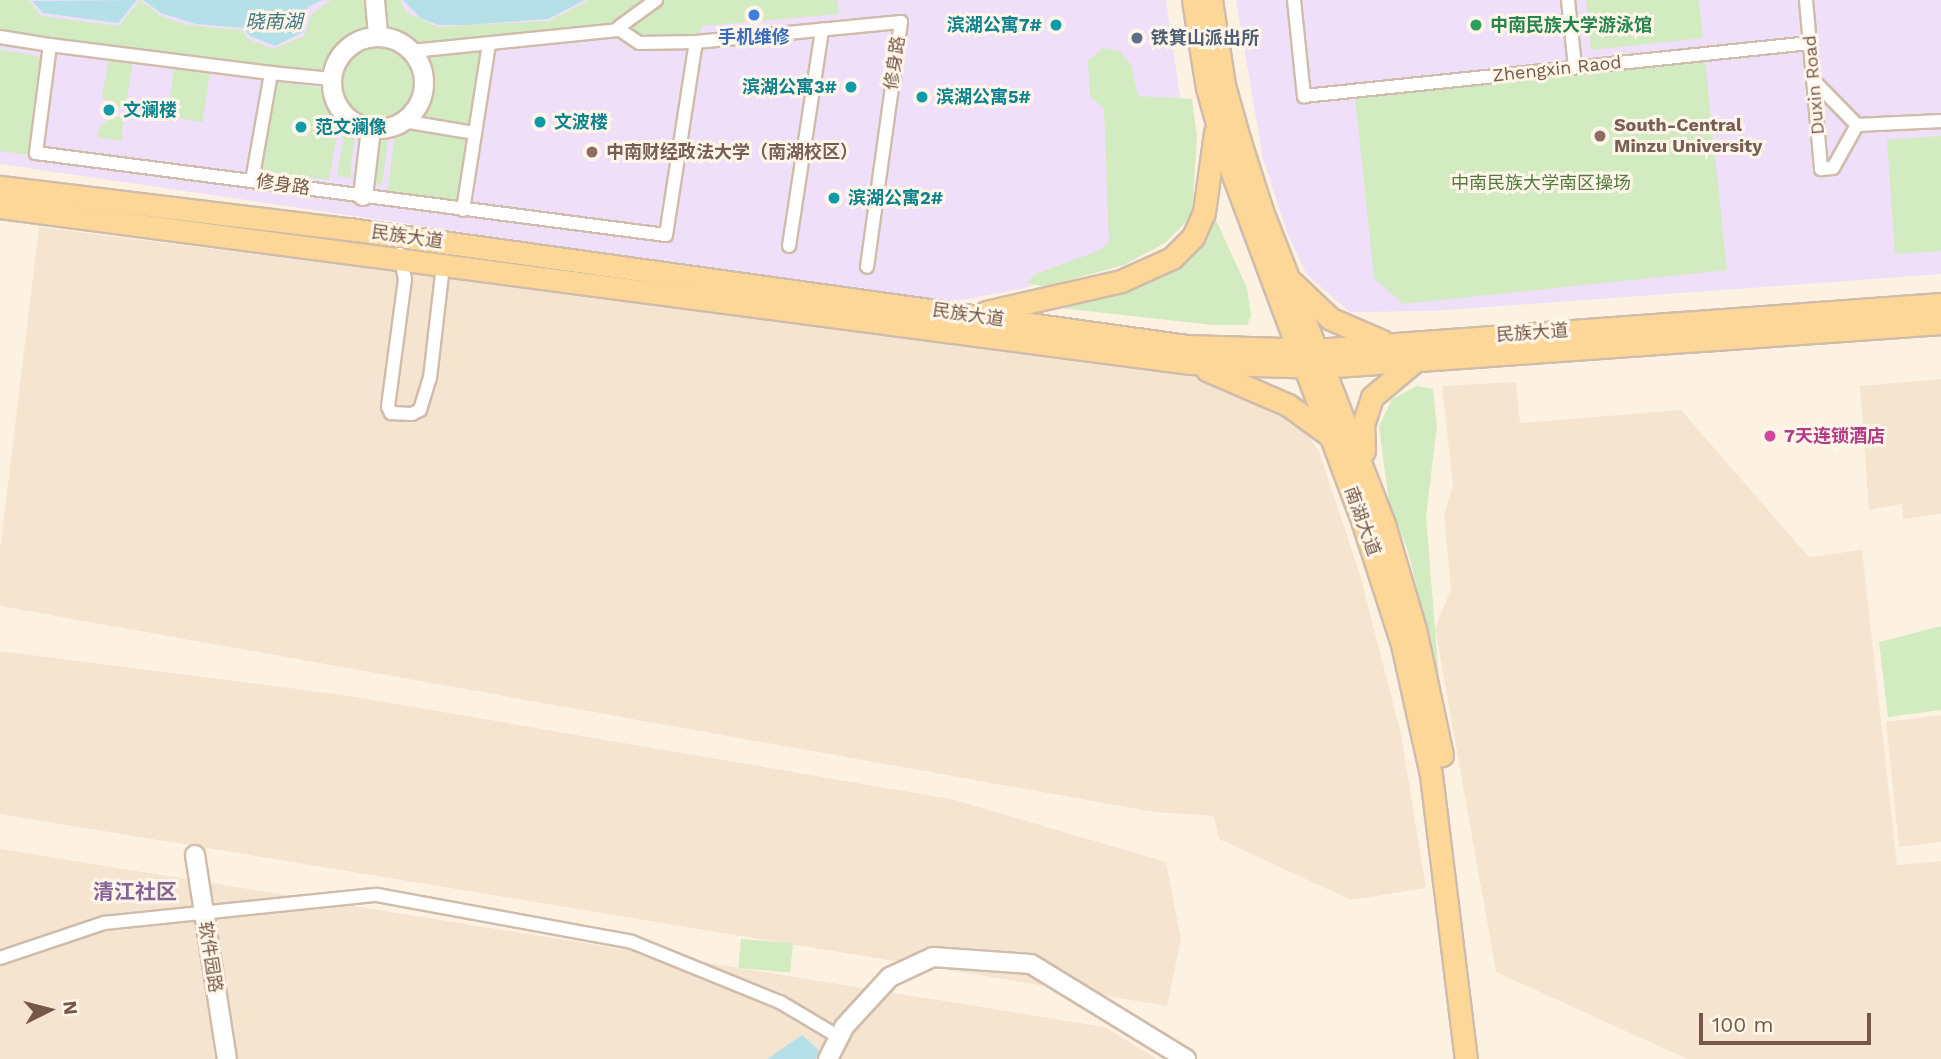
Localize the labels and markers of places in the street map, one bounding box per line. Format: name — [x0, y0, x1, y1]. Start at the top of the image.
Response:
marker: 手机维修 — [746, 7, 762, 23]
place label: 滨湖公寓7# — [947, 14, 1042, 36]
place label: 中南民族大学游泳馆 — [1490, 14, 1652, 36]
marker: 滨湖公寓7# — [1048, 17, 1064, 33]
marker: 中南民族大学游泳馆 — [1468, 17, 1484, 33]
place label: 手机维修 — [718, 26, 790, 48]
place label: 铁箕山派出所 — [1151, 27, 1259, 49]
marker: 铁箕山派出所 — [1129, 30, 1145, 46]
place label: 滨湖公寓3# — [742, 76, 837, 98]
marker: 滨湖公寓3# — [843, 79, 859, 95]
place label: 滨湖公寓5# — [936, 86, 1031, 108]
marker: 滨湖公寓5# — [914, 89, 930, 105]
place label: 文澜楼 — [123, 99, 177, 121]
marker: 文澜楼 — [101, 102, 117, 118]
place label: 文波楼 — [554, 111, 608, 133]
marker: 文波楼 — [532, 114, 548, 130]
place label: South-Central Minzu University — [1614, 115, 1762, 158]
place label: 范文澜像 — [315, 116, 387, 138]
marker: 范文澜像 — [293, 119, 309, 135]
marker: South-Central Minzu University — [1592, 128, 1608, 144]
place label: 中南财经政法大学（南湖校区） — [606, 141, 858, 163]
marker: 中南财经政法大学（南湖校区） — [584, 144, 600, 160]
place label: 滨湖公寓2# — [848, 187, 943, 209]
marker: 滨湖公寓2# — [826, 190, 842, 206]
place label: 7天连锁酒店 — [1784, 425, 1885, 447]
marker: 7天连锁酒店 — [1762, 428, 1778, 444]

